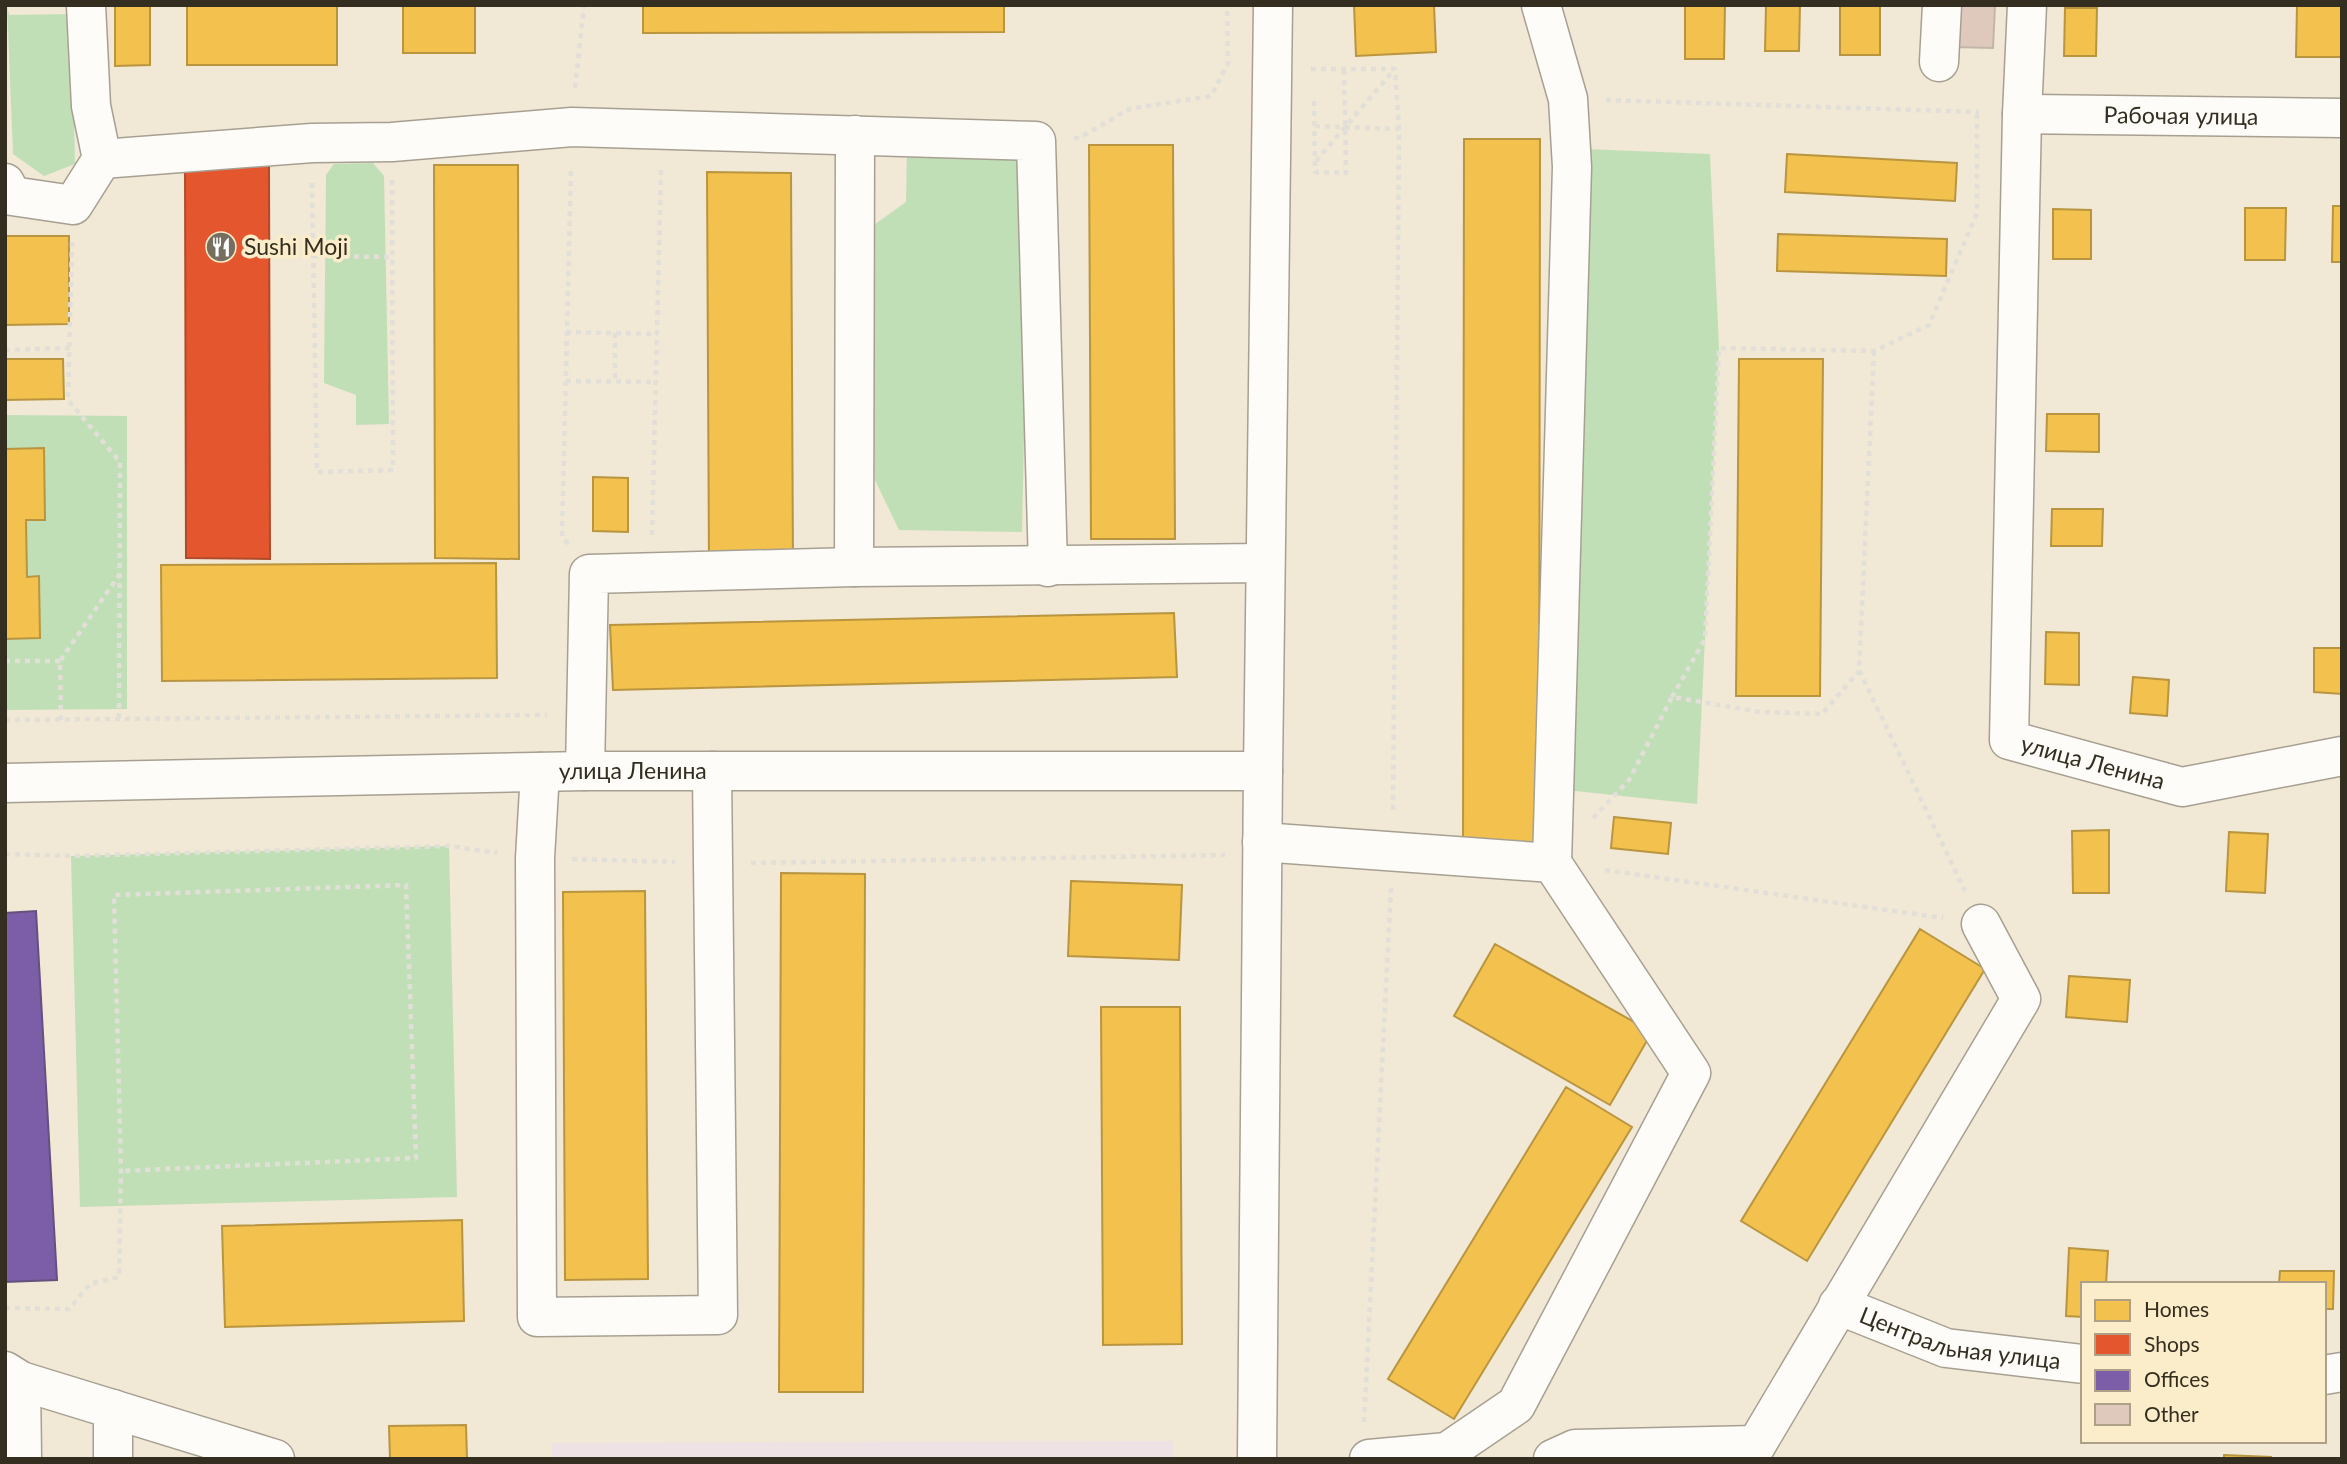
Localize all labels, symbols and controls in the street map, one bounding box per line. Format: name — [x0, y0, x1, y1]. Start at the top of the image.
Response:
street label: Рабочая улица — [2103, 100, 2259, 130]
restaurant icon: Sushi Moji — [204, 230, 238, 264]
place label: Sushi Moji — [244, 232, 348, 260]
street label: улица Ленина — [2018, 729, 2168, 795]
street label: улица Ленина — [559, 756, 707, 785]
legend — [2081, 1282, 2326, 1443]
text: Homes — [2144, 1296, 2209, 1321]
street label: Центральная улица — [1856, 1300, 2062, 1374]
text: Shops — [2144, 1331, 2200, 1356]
text: Offices — [2144, 1366, 2209, 1391]
text: Other — [2144, 1401, 2199, 1426]

